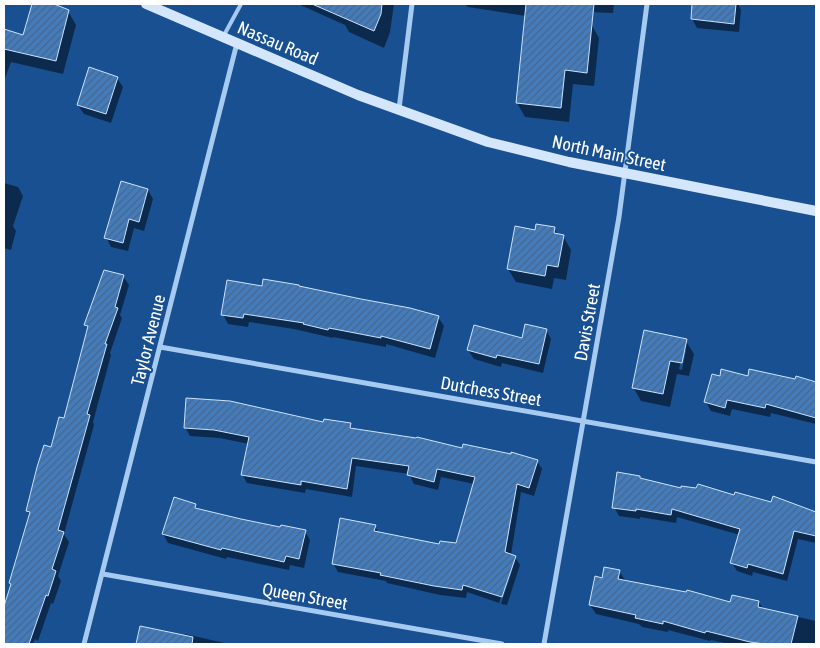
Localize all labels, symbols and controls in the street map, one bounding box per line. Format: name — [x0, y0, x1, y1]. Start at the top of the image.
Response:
street label: Nassau Road — [235, 17, 321, 69]
street label: North Main Street — [550, 131, 668, 175]
street label: Davis Street — [570, 282, 604, 362]
street label: Taylor Avenue — [127, 292, 169, 388]
street label: Dutchess Street — [439, 372, 543, 410]
street label: Queen Street — [261, 578, 349, 614]

